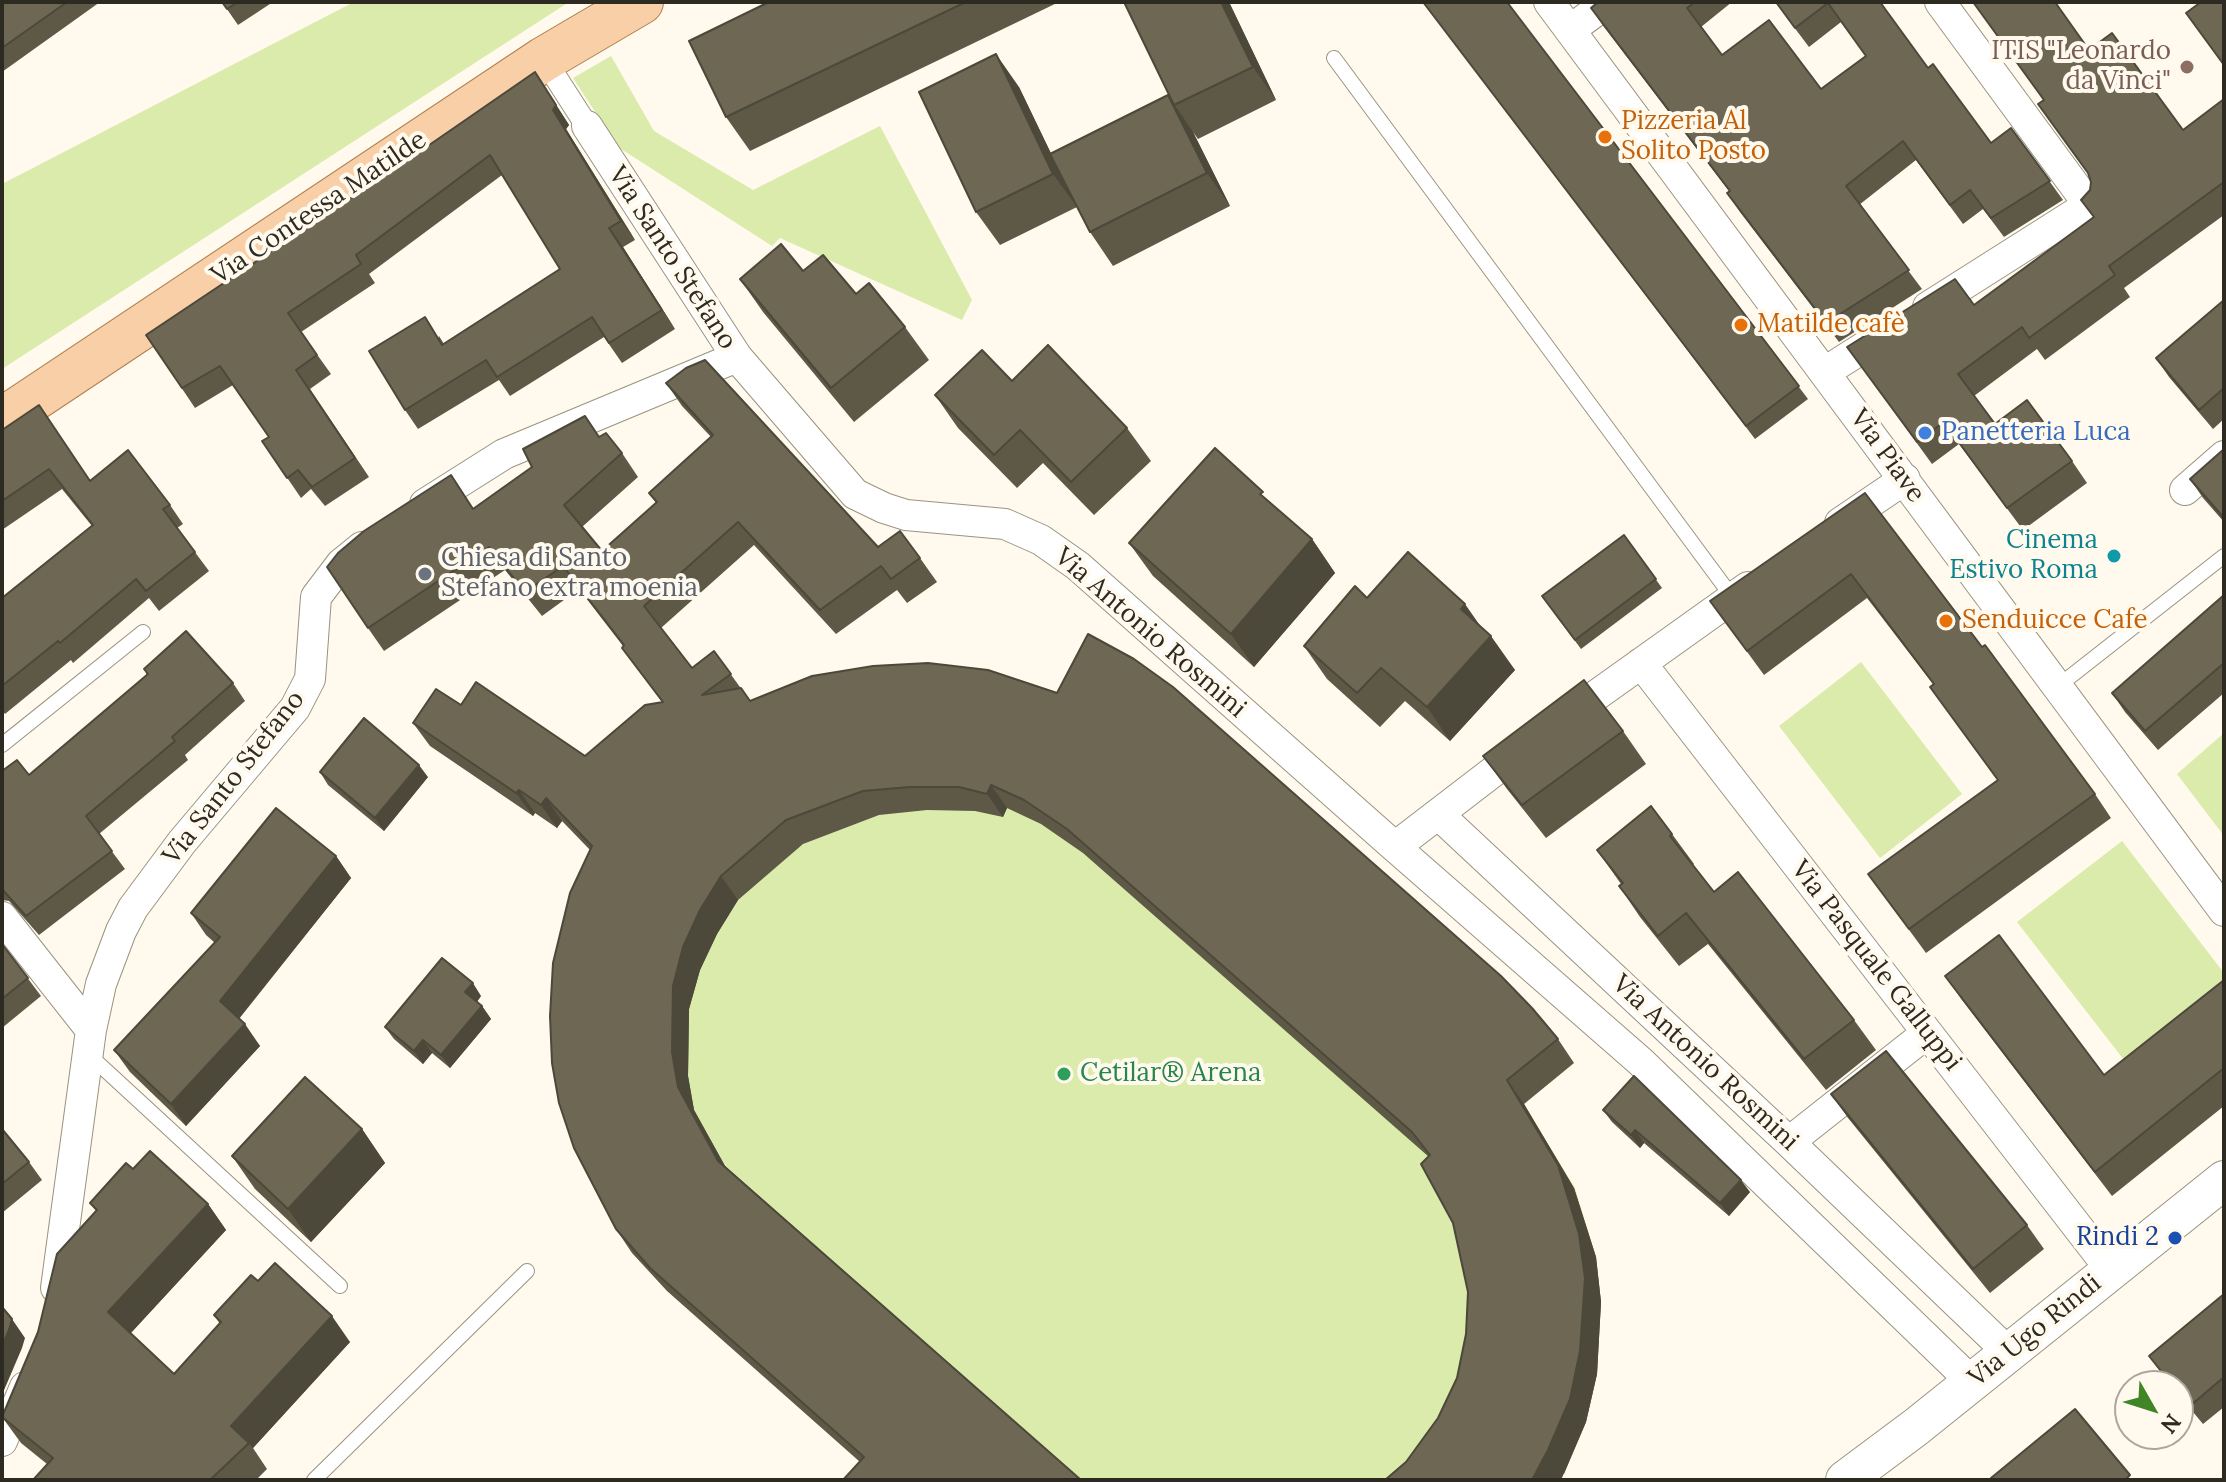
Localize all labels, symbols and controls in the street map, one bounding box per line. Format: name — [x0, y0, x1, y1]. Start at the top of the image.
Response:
place label: ITIS "Leonardo da Vinci" — [1991, 36, 2171, 98]
marker: ITIS "Leonardo da Vinci" — [2178, 58, 2196, 76]
place label: Pizzeria Al Solito Posto — [1621, 106, 1766, 168]
street label: Via Contessa Matilde — [206, 124, 432, 292]
marker: Pizzeria Al Solito Posto — [1596, 128, 1614, 146]
street label: Via Santo Stefano — [601, 161, 743, 355]
place label: Matilde cafè — [1757, 309, 1905, 341]
marker: Matilde cafè — [1732, 316, 1750, 334]
street label: Via Piave — [1843, 403, 1931, 509]
place label: Panetteria Luca — [1941, 417, 2131, 449]
marker: Panetteria Luca — [1916, 424, 1934, 442]
place label: Cinema Estivo Roma — [1949, 525, 2098, 586]
street label: Via Antonio Rosmini — [1048, 541, 1252, 725]
place label: Chiesa di Santo Stefano extra moenia — [441, 543, 698, 604]
marker: Cinema Estivo Roma — [2105, 547, 2123, 565]
marker: Chiesa di Santo Stefano extra moenia — [416, 565, 434, 583]
place label: Senduicce Cafe — [1962, 605, 2148, 637]
marker: Senduicce Cafe — [1937, 612, 1955, 630]
street label: Via Santo Stefano — [156, 685, 312, 871]
street label: Via Pasquale Galluppi — [1784, 855, 1968, 1077]
street label: Via Antonio Rosmini — [1605, 969, 1805, 1157]
place label: Cetilar® Arena — [1080, 1058, 1262, 1090]
marker: Cetilar® Arena — [1055, 1065, 1073, 1083]
place label: Rindi 2 — [2076, 1222, 2159, 1254]
marker: Rindi 2 — [2166, 1229, 2184, 1247]
street label: Via Ugo Rindi — [1962, 1268, 2108, 1394]
north arrow — [2114, 1370, 2194, 1450]
text: N — [2155, 1408, 2187, 1439]

